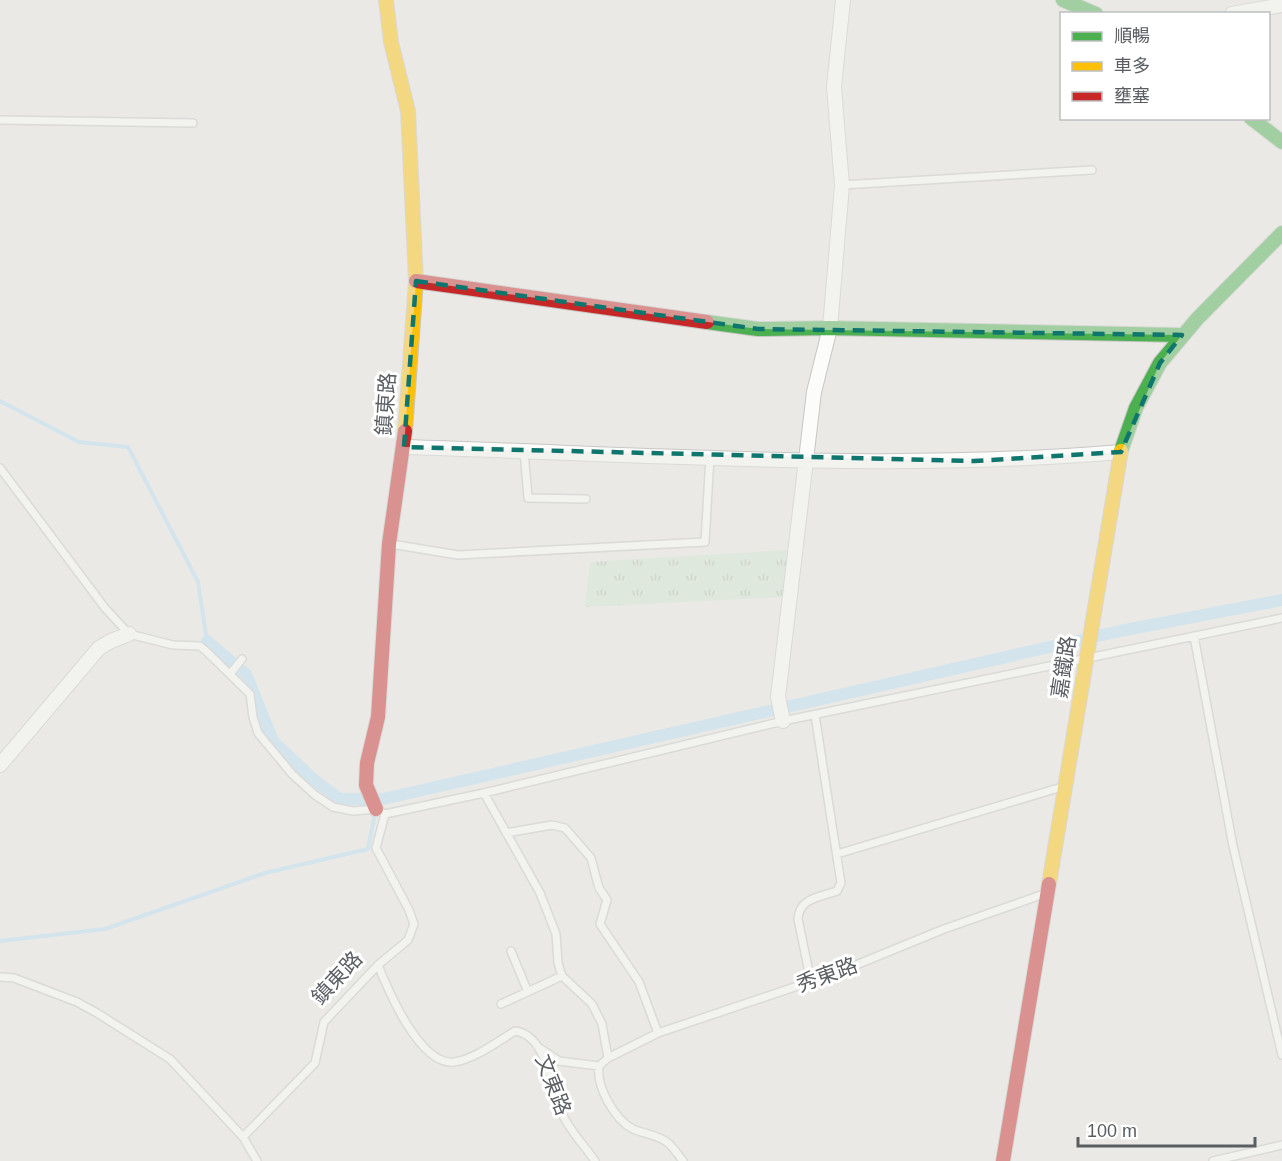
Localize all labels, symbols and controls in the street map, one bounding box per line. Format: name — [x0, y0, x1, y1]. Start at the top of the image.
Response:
legend — [1060, 12, 1270, 120]
text: 順暢 — [1114, 26, 1150, 46]
text: 車多 — [1114, 56, 1150, 76]
text: 壅塞 — [1114, 86, 1150, 106]
street label: 鎮東路 — [372, 372, 399, 436]
street label: 嘉鐵路 — [1047, 634, 1080, 700]
street label: 鎮東路 — [307, 947, 367, 1009]
street label: 秀東路 — [793, 953, 860, 996]
street label: 文東路 — [531, 1051, 575, 1118]
scale bar — [1078, 1110, 1255, 1148]
text: 100 m — [1087, 1121, 1137, 1141]

